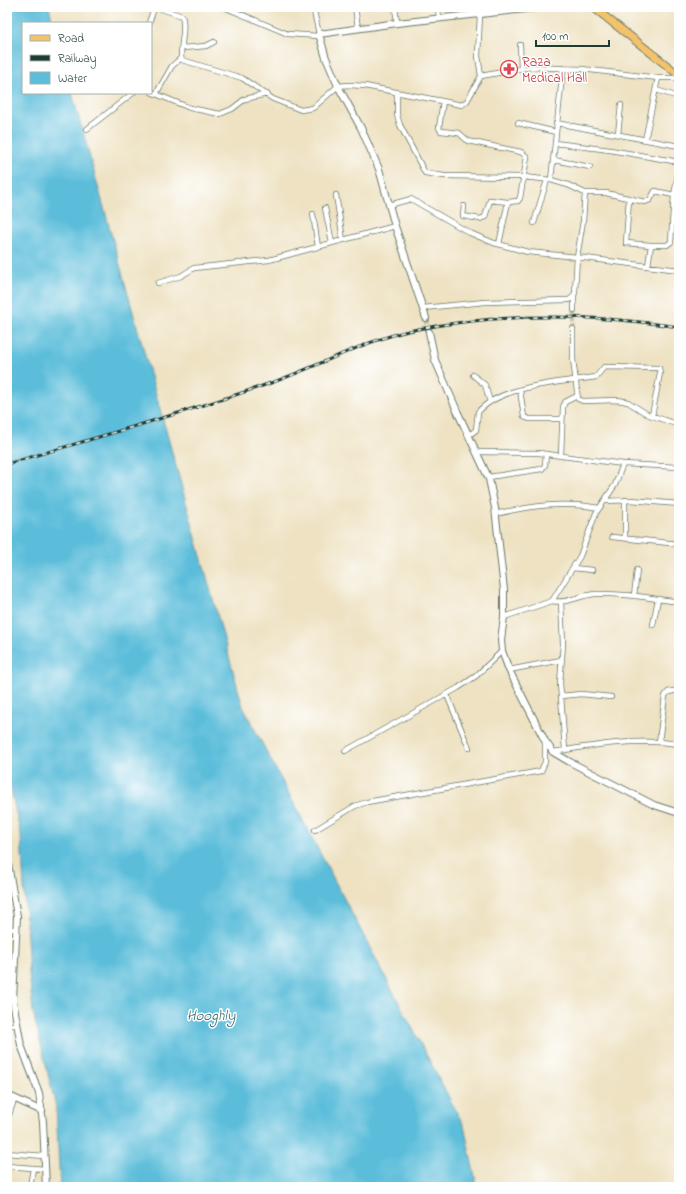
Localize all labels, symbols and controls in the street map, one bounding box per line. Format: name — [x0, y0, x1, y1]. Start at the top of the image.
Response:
legend — [22, 22, 152, 94]
scale bar — [536, 22, 609, 48]
text: 100 m — [542, 28, 569, 46]
text: Road — [58, 30, 84, 48]
text: Railway — [58, 50, 97, 69]
place label: Raza Medical Hall — [522, 52, 587, 89]
pharmacy icon: Raza Medical Hall — [499, 59, 519, 79]
text: Water — [58, 70, 87, 88]
water label: Hooghly — [187, 1005, 236, 1028]

